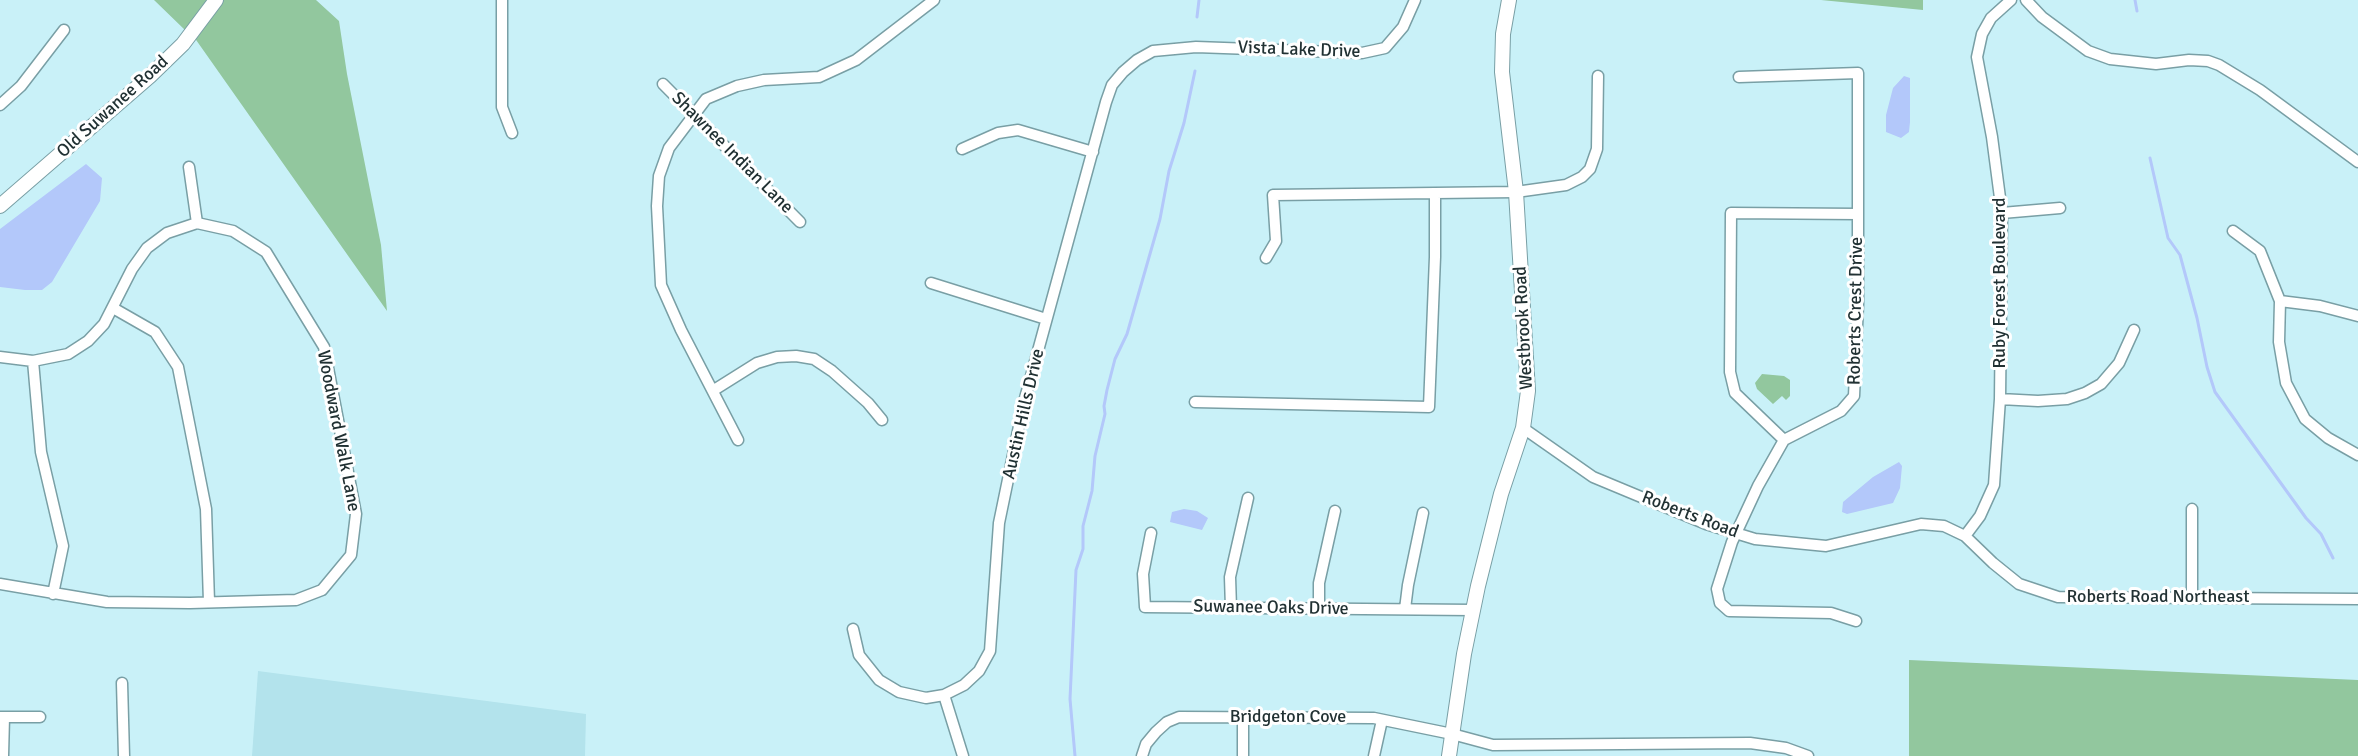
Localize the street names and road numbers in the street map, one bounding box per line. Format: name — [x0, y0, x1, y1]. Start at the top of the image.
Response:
street label: Vista Lake Drive — [1237, 37, 1361, 63]
street label: Old Suwanee Road — [53, 51, 173, 163]
street label: Shawnee Indian Lane — [667, 88, 797, 218]
street label: Ruby Forest Boulevard — [1989, 197, 2011, 369]
street label: Roberts Crest Drive — [1844, 237, 1868, 385]
street label: Westbrook Road — [1510, 266, 1538, 390]
street label: Austin Hills Drive — [999, 347, 1049, 481]
street label: Woodward Walk Lane — [312, 348, 364, 514]
street label: Roberts Road — [1638, 487, 1742, 543]
street label: Roberts Road Northeast — [2066, 586, 2250, 608]
street label: Suwanee Oaks Drive — [1193, 596, 1349, 620]
street label: Bridgeton Cove — [1230, 706, 1346, 728]

